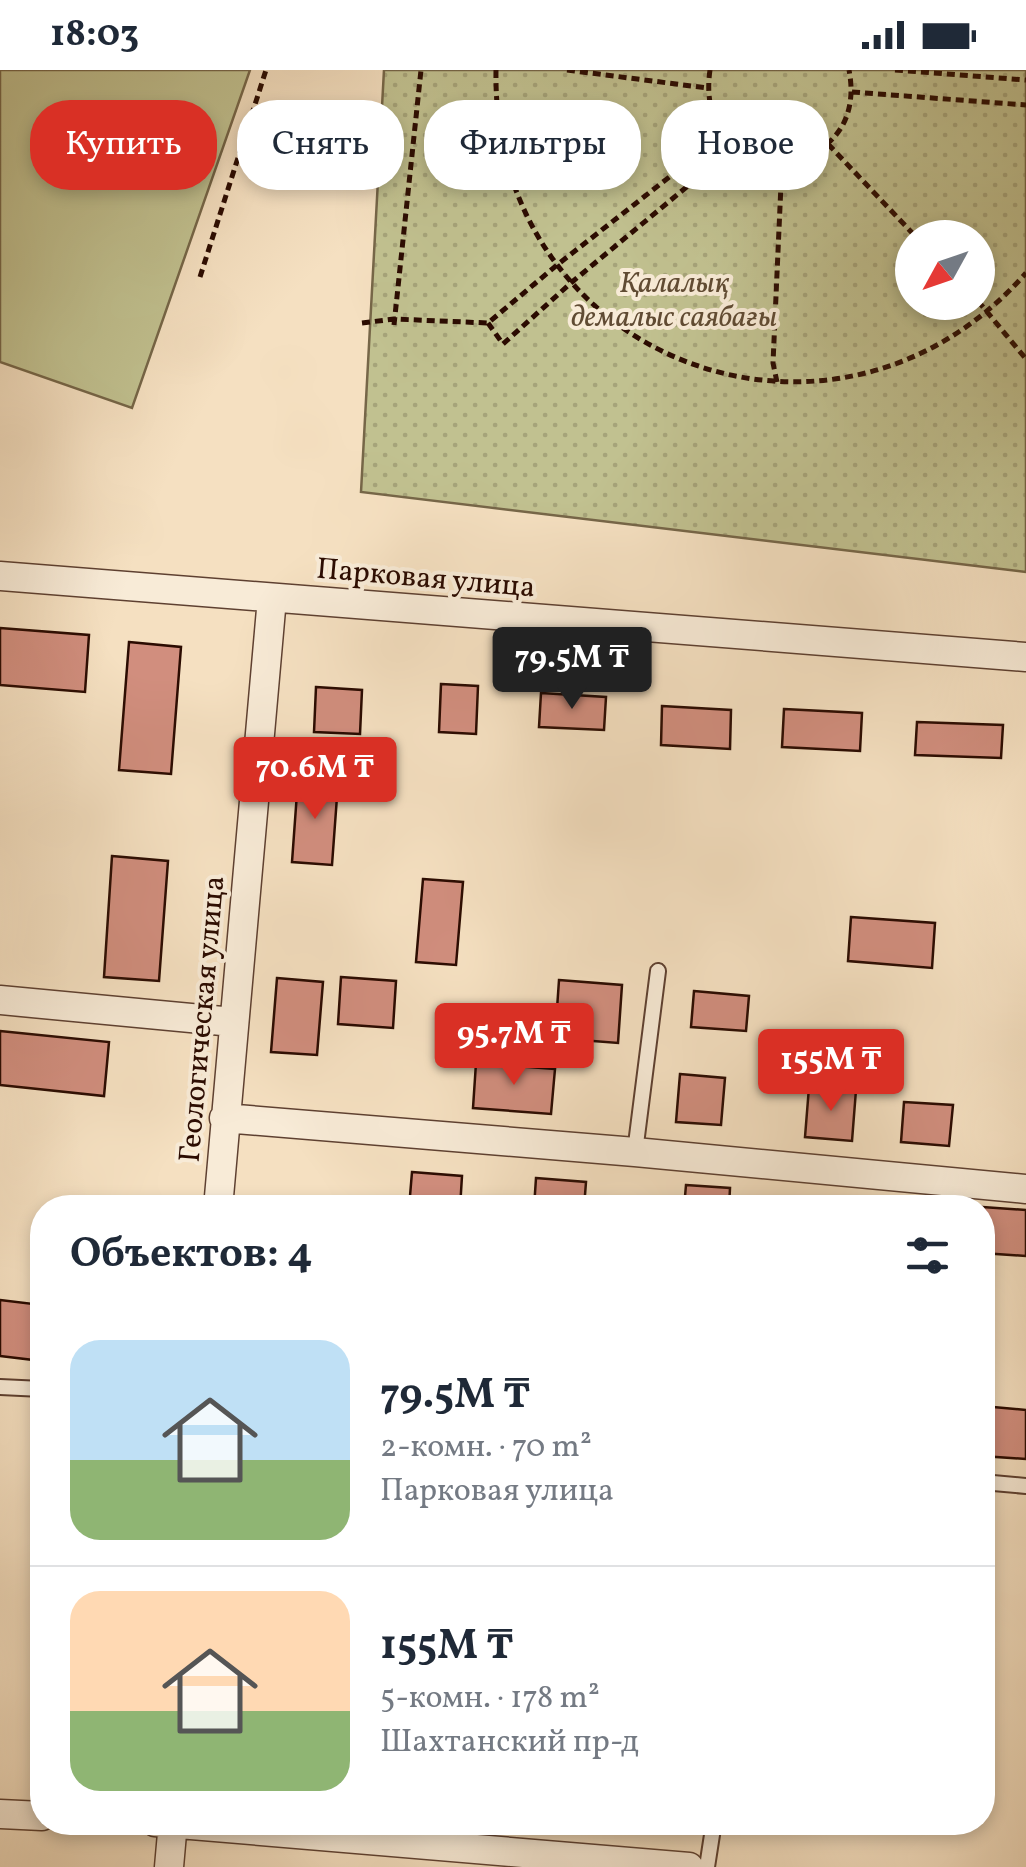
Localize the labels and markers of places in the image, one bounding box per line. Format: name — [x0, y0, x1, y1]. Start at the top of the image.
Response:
pin: 79.5M ₸ — [480, 627, 664, 712]
pin: 70.6M ₸ — [223, 737, 407, 822]
pin: 95.7M ₸ — [422, 1003, 606, 1088]
pin: 155M ₸ — [750, 1029, 912, 1114]

